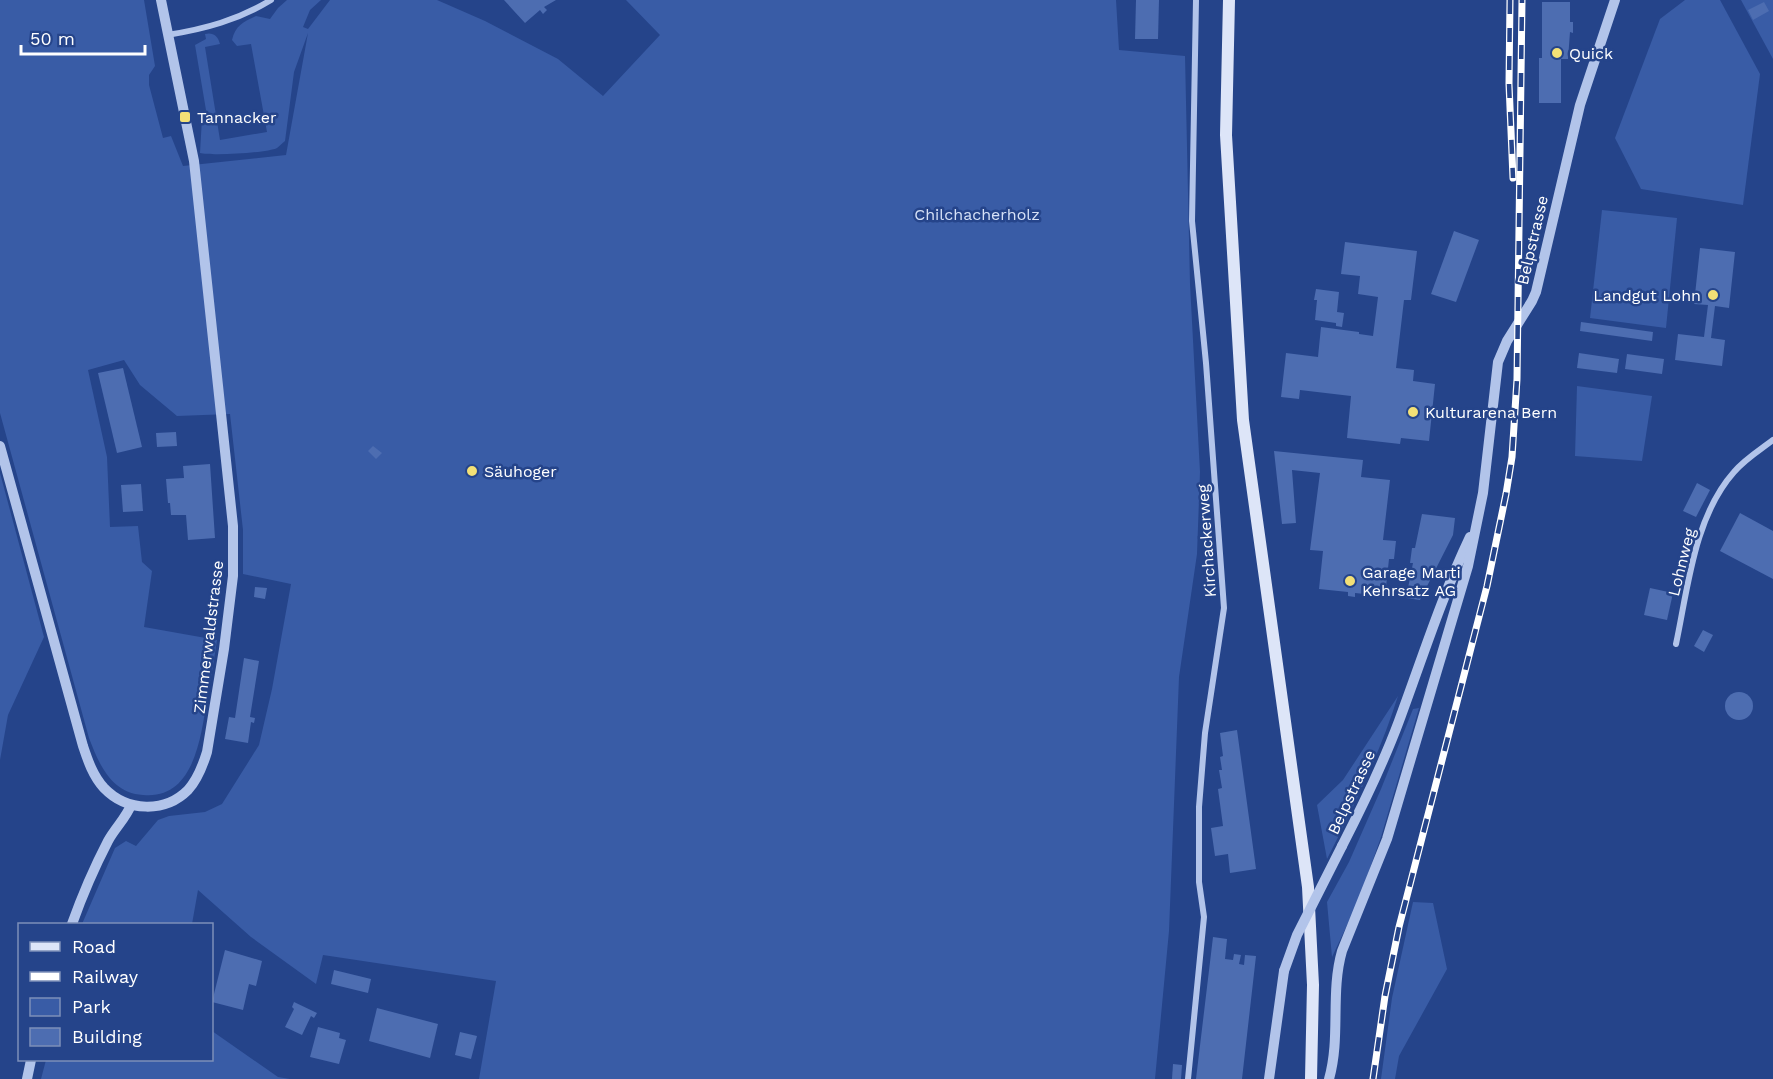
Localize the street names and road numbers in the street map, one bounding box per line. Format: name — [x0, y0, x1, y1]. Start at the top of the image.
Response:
street label: Belpstrasse — [1513, 194, 1552, 287]
street label: Kirchackerweg — [1193, 483, 1220, 598]
street label: Lohnweg — [1664, 526, 1699, 598]
street label: Zimmerwaldstrasse — [190, 559, 227, 715]
street label: Belpstrasse — [1324, 747, 1379, 838]

